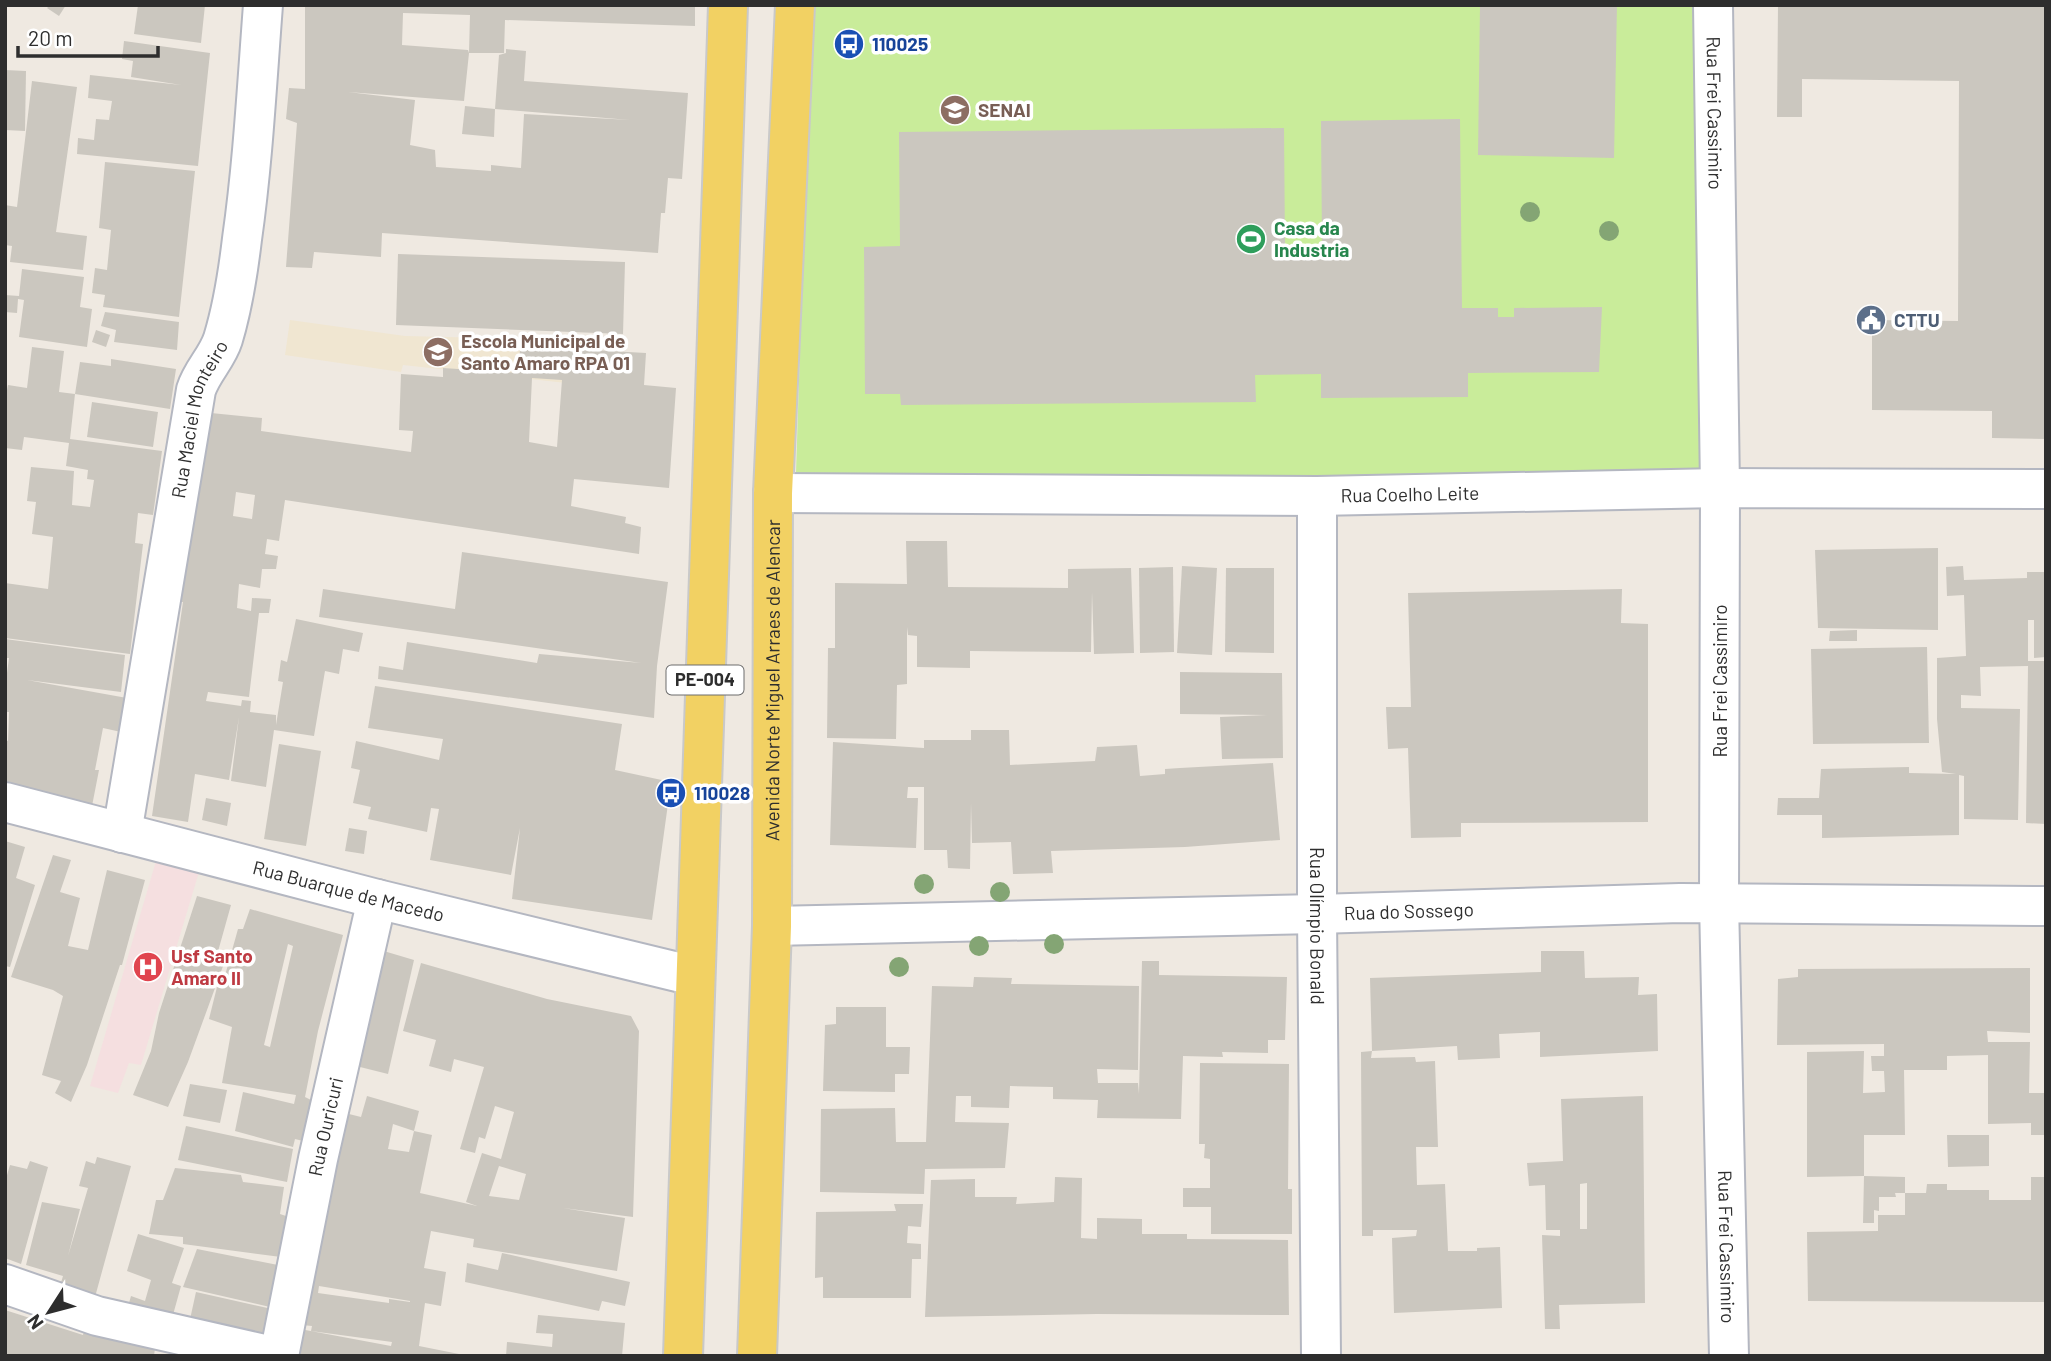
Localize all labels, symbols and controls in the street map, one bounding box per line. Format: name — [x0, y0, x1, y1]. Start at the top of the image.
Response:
scale bar — [18, 14, 158, 58]
text: 20 m — [28, 25, 73, 50]
bus stop icon: 110025 — [832, 27, 866, 61]
place label: 110025 — [872, 32, 928, 55]
street label: Rua Frei Cassimiro — [1702, 36, 1728, 190]
school or university icon: SENAI — [938, 93, 972, 127]
place label: SENAI — [978, 98, 1031, 121]
place label: Casa da Industria — [1274, 216, 1349, 261]
sports icon: Casa da Industria — [1234, 222, 1268, 256]
public building icon: CTTU — [1854, 303, 1888, 337]
place label: CTTU — [1894, 308, 1940, 331]
place label: Escola Municipal de Santo Amaro RPA 01 — [461, 329, 630, 374]
school or university icon: Escola Municipal de Santo Amaro RPA 01 — [421, 335, 455, 369]
street label: Rua Maciel Monteiro — [166, 337, 232, 500]
street label: Rua Coelho Leite — [1340, 481, 1479, 507]
street label: Avenida Norte Miguel Arraes de Alencar — [760, 519, 784, 841]
street label: Rua Frei Cassimiro — [1708, 604, 1731, 758]
road number: PE-004 — [666, 666, 744, 694]
bus stop icon: 110028 — [654, 776, 688, 810]
place label: 110028 — [694, 781, 750, 804]
street label: Rua Olímpio Bonald — [1306, 847, 1330, 1005]
street label: Rua Buarque de Macedo — [251, 855, 447, 926]
street label: Rua do Sossego — [1343, 897, 1474, 924]
place label: Usf Santo Amaro II — [171, 944, 253, 989]
hospital icon: Usf Santo Amaro II — [131, 950, 165, 984]
street label: Rua Ouricuri — [303, 1075, 347, 1178]
street label: Rua Frei Cassimiro — [1714, 1170, 1740, 1324]
north arrow — [14, 1277, 84, 1347]
text: N — [22, 1310, 48, 1334]

